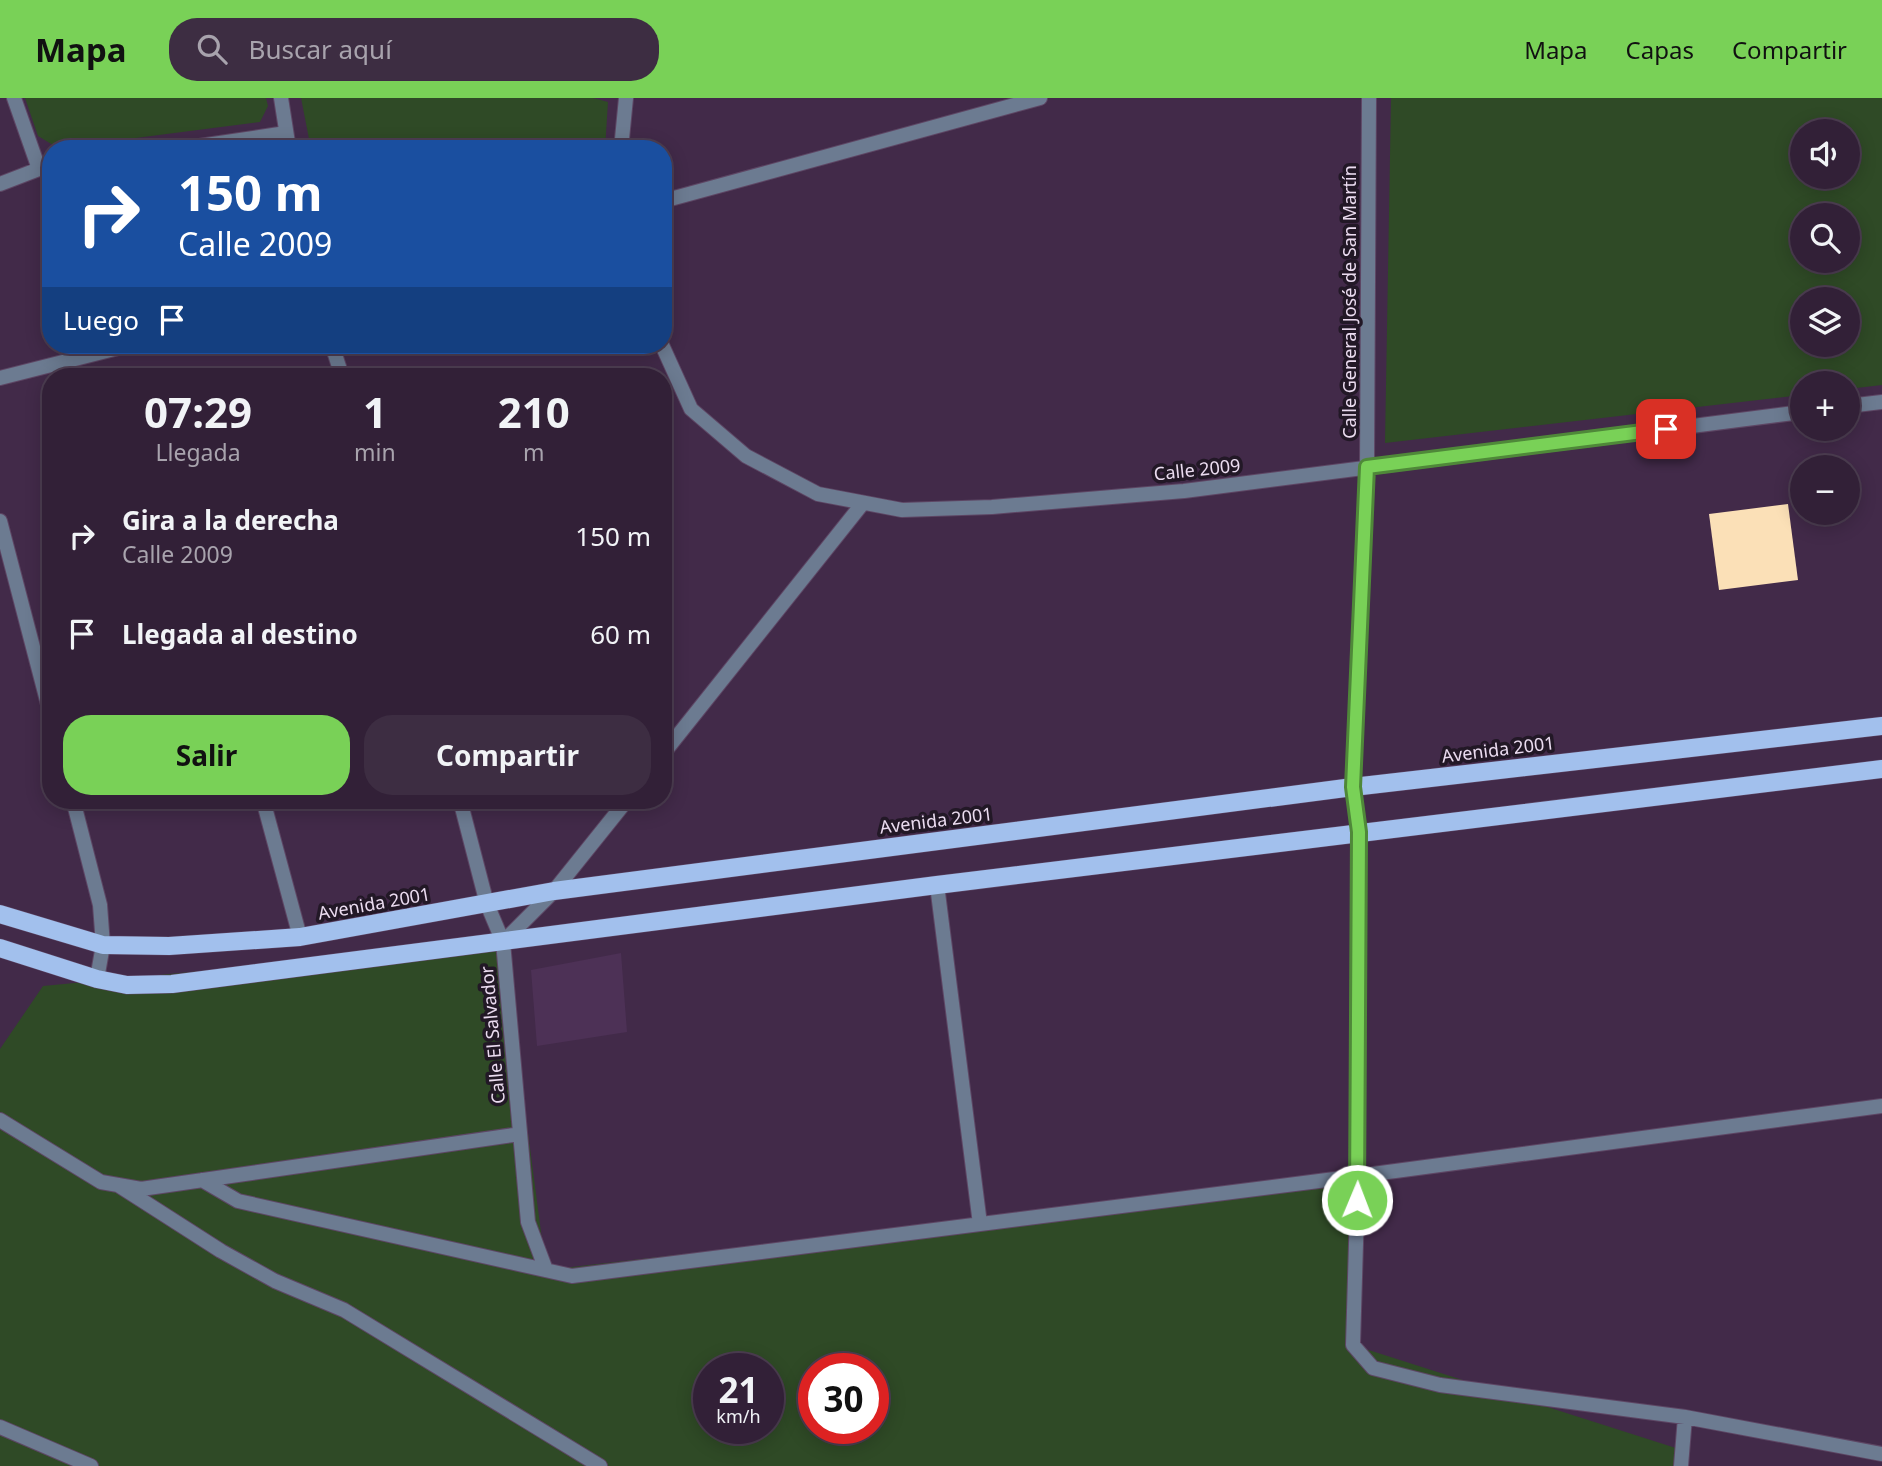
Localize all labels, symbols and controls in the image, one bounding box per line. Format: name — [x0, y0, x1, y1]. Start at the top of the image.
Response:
search box — [169, 18, 659, 81]
text: Mapa — [35, 27, 127, 72]
icon: search — [193, 30, 231, 68]
text: Buscar aquí — [249, 31, 392, 67]
text: Mapa — [1524, 33, 1588, 66]
text: Capas — [1626, 33, 1694, 66]
text: Compartir — [1732, 33, 1847, 66]
map controls — [1790, 119, 1860, 525]
button: sound — [1790, 119, 1860, 189]
text: 150 m — [178, 159, 323, 225]
street label: Calle General José de San Martín — [1337, 165, 1361, 439]
icon: right — [63, 168, 154, 259]
button: search — [1790, 203, 1860, 273]
text: Calle 2009 — [178, 222, 332, 265]
button: layers — [1790, 287, 1860, 357]
icon: arrive — [153, 301, 191, 339]
text: Luego — [63, 302, 139, 338]
button: + — [1790, 371, 1860, 441]
text: 07:29 — [144, 383, 252, 440]
text: 1 — [363, 383, 387, 440]
text: 210 — [498, 383, 570, 440]
pin — [1636, 399, 1696, 459]
icon: arrive — [1647, 410, 1685, 448]
text: Llegada — [156, 436, 241, 468]
text: min — [354, 436, 396, 468]
text: m — [523, 436, 545, 468]
street label: Calle 2009 — [1153, 453, 1241, 485]
button: − — [1790, 455, 1860, 525]
text: Gira a la derecha — [122, 502, 339, 538]
icon: right — [63, 517, 101, 555]
text: 150 m — [575, 518, 651, 554]
text: Calle 2009 — [122, 538, 233, 570]
icon: arrive — [63, 615, 101, 653]
text: Llegada al destino — [122, 616, 358, 652]
text: 60 m — [590, 616, 651, 652]
button: Salir — [63, 715, 350, 795]
button: Compartir — [364, 715, 651, 795]
street label: Avenida 2001 — [1440, 730, 1556, 768]
street label: Avenida 2001 — [878, 801, 994, 839]
street label: Avenida 2001 — [316, 881, 432, 925]
street label: Calle El Salvador — [474, 965, 510, 1105]
position arrow — [1320, 1163, 1394, 1237]
speed limit sign: 30 — [798, 1353, 889, 1444]
text: 21 — [718, 1366, 759, 1413]
text: km/h — [716, 1404, 761, 1428]

